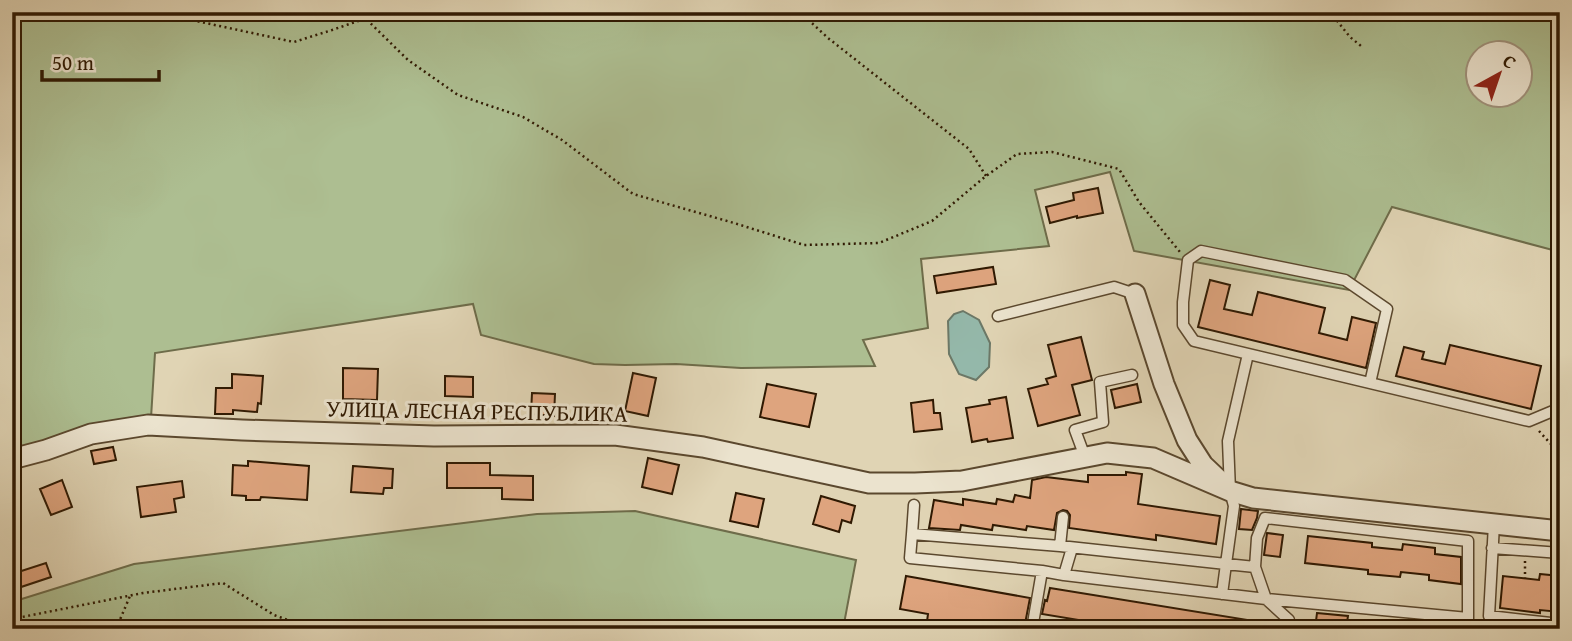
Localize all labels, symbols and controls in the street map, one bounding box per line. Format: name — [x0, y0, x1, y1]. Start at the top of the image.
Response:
scale bar — [42, 38, 159, 82]
north arrow — [1464, 38, 1534, 108]
text: 50 m — [52, 47, 94, 78]
text: С — [1497, 47, 1523, 75]
street label: УЛИЦА ЛЕСНАЯ РЕСПУБЛИКА — [326, 391, 628, 430]

